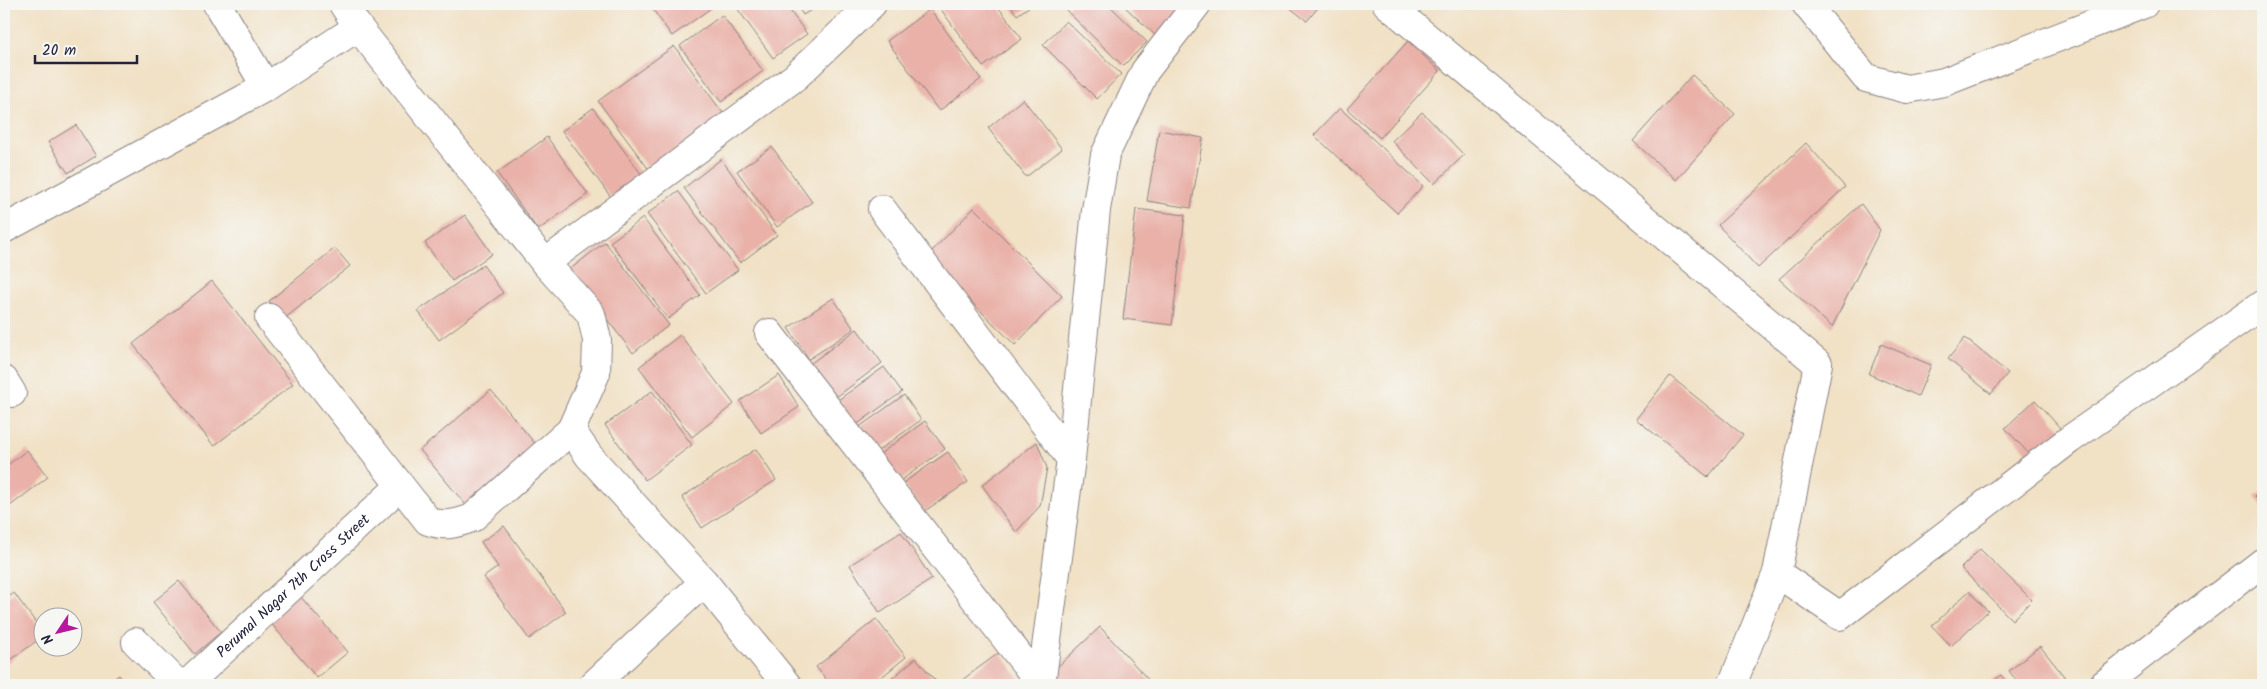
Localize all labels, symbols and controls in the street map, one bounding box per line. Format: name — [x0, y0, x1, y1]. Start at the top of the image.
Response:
scale bar — [35, 32, 138, 64]
text: 20 m — [42, 39, 76, 63]
street label: Perumal Nagar 7th Cross Street — [211, 508, 376, 664]
north arrow — [32, 606, 82, 656]
text: N — [37, 629, 60, 649]

